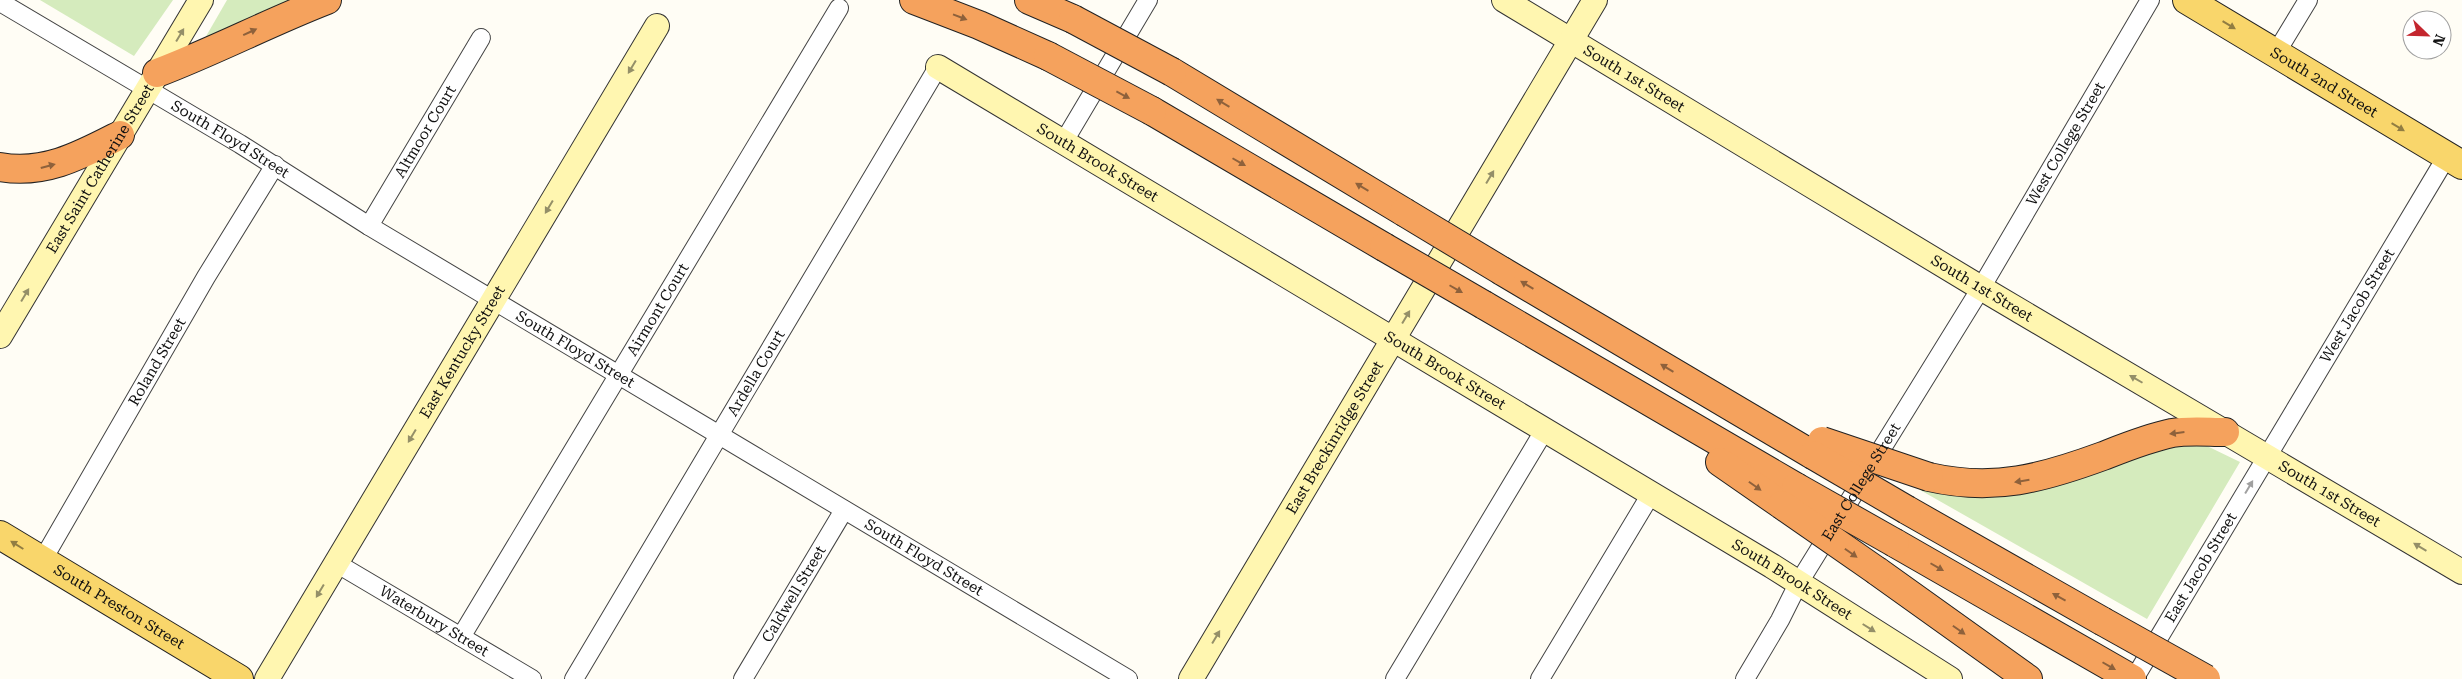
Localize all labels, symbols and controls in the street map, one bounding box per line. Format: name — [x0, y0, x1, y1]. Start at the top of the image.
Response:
north arrow — [2402, 10, 2452, 60]
one-way arrow — [953, 13, 968, 21]
one-way arrow — [2222, 21, 2235, 30]
one-way arrow — [176, 28, 185, 41]
one-way arrow — [243, 28, 257, 36]
text: N — [2429, 32, 2448, 48]
street label: South 1st Street — [1580, 41, 1688, 116]
street label: South 2nd Street — [2267, 43, 2381, 122]
one-way arrow — [628, 61, 637, 74]
street label: West College Street — [2022, 78, 2109, 209]
street label: East Saint Catherine Street — [43, 80, 158, 256]
street label: Altmoor Court — [391, 82, 460, 181]
one-way arrow — [1115, 91, 1130, 99]
street label: South Floyd Street — [168, 96, 293, 182]
one-way arrow — [1216, 98, 1229, 107]
street label: South Brook Street — [1034, 119, 1162, 206]
one-way arrow — [2392, 122, 2405, 131]
one-way arrow — [1232, 157, 1246, 166]
one-way arrow — [41, 162, 56, 170]
one-way arrow — [1485, 171, 1494, 184]
one-way arrow — [1355, 182, 1368, 191]
one-way arrow — [545, 200, 554, 213]
street label: West Jacob Street — [2316, 245, 2399, 366]
street label: South 1st Street — [1928, 251, 2036, 326]
street label: Airmont Court — [623, 260, 693, 359]
one-way arrow — [1519, 281, 1534, 289]
street label: East Kentucky Street — [416, 282, 509, 422]
one-way arrow — [1450, 284, 1463, 293]
one-way arrow — [20, 288, 29, 301]
street label: South Floyd Street — [513, 307, 638, 392]
one-way arrow — [1402, 310, 1411, 323]
street label: Roland Street — [125, 314, 190, 409]
street label: Ardella Court — [723, 326, 789, 419]
street label: South Brook Street — [1381, 327, 1509, 414]
street label: East Breckinridge Street — [1282, 357, 1387, 517]
one-way arrow — [1660, 363, 1673, 372]
one-way arrow — [2130, 374, 2143, 383]
street label: East College Street — [1818, 419, 1905, 544]
one-way arrow — [2168, 429, 2184, 437]
one-way arrow — [407, 430, 416, 443]
street label: South 1st Street — [2275, 457, 2384, 531]
one-way arrow — [2014, 477, 2030, 485]
one-way arrow — [1748, 481, 1762, 491]
one-way arrow — [2245, 481, 2254, 494]
street label: East Jacob Street — [2161, 509, 2241, 626]
street label: South Floyd Street — [861, 515, 987, 600]
street label: South Brook Street — [1729, 535, 1856, 624]
one-way arrow — [11, 541, 24, 550]
street label: Caldwell Street — [758, 542, 830, 646]
one-way arrow — [2414, 543, 2427, 552]
one-way arrow — [1844, 548, 1858, 558]
street label: South Preston Street — [50, 560, 188, 653]
one-way arrow — [1930, 563, 1944, 571]
street label: Waterbury Street — [376, 582, 492, 661]
one-way arrow — [315, 585, 324, 598]
one-way arrow — [2052, 593, 2066, 602]
one-way arrow — [1863, 624, 1876, 633]
one-way arrow — [1952, 625, 1966, 635]
one-way arrow — [1212, 631, 1221, 644]
one-way arrow — [2102, 661, 2116, 670]

